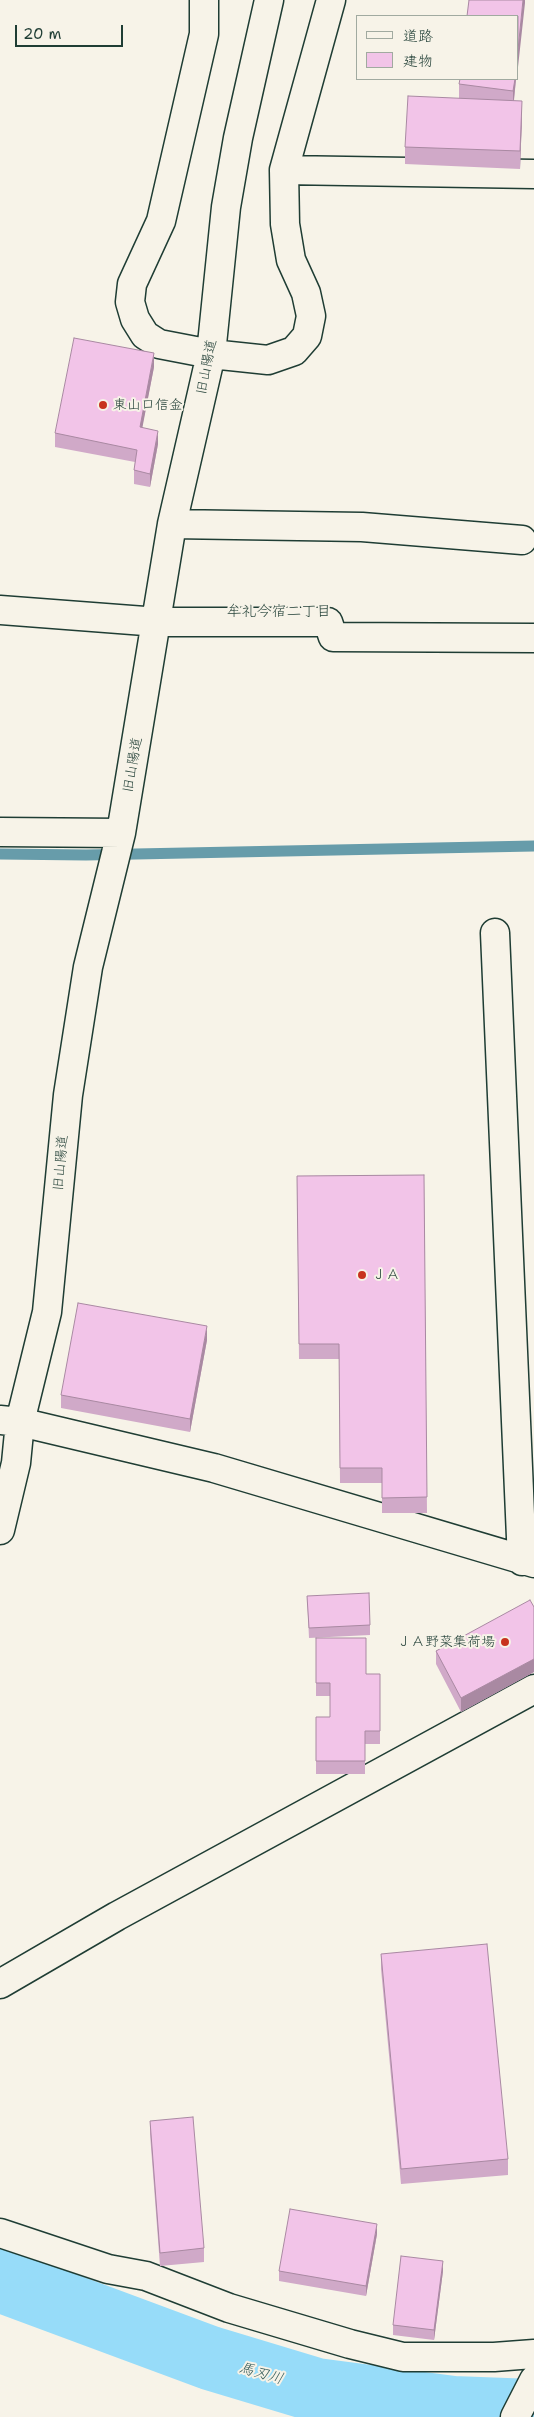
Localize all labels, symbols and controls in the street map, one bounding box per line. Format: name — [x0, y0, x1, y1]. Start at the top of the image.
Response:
scale bar — [18, 15, 125, 47]
legend — [356, 15, 519, 80]
text: 20 m — [23, 24, 62, 44]
text: 道路 — [403, 26, 433, 46]
text: 建物 — [403, 51, 433, 71]
street label: 旧山陽道 — [193, 338, 221, 396]
place label: 東山口信金 — [113, 397, 183, 413]
marker: 東山口信金 — [97, 399, 109, 411]
district label: 牟礼今宿二丁目 — [227, 603, 331, 621]
street label: 旧山陽道 — [120, 736, 146, 794]
street label: 旧山陽道 — [50, 1134, 72, 1192]
place label: ＪＡ — [372, 1267, 400, 1283]
marker: ＪＡ — [356, 1269, 368, 1281]
place label: ＪＡ野菜集荷場 — [397, 1634, 495, 1650]
marker: ＪＡ野菜集荷場 — [499, 1636, 511, 1648]
water label: 馬刃川 — [237, 2359, 285, 2389]

